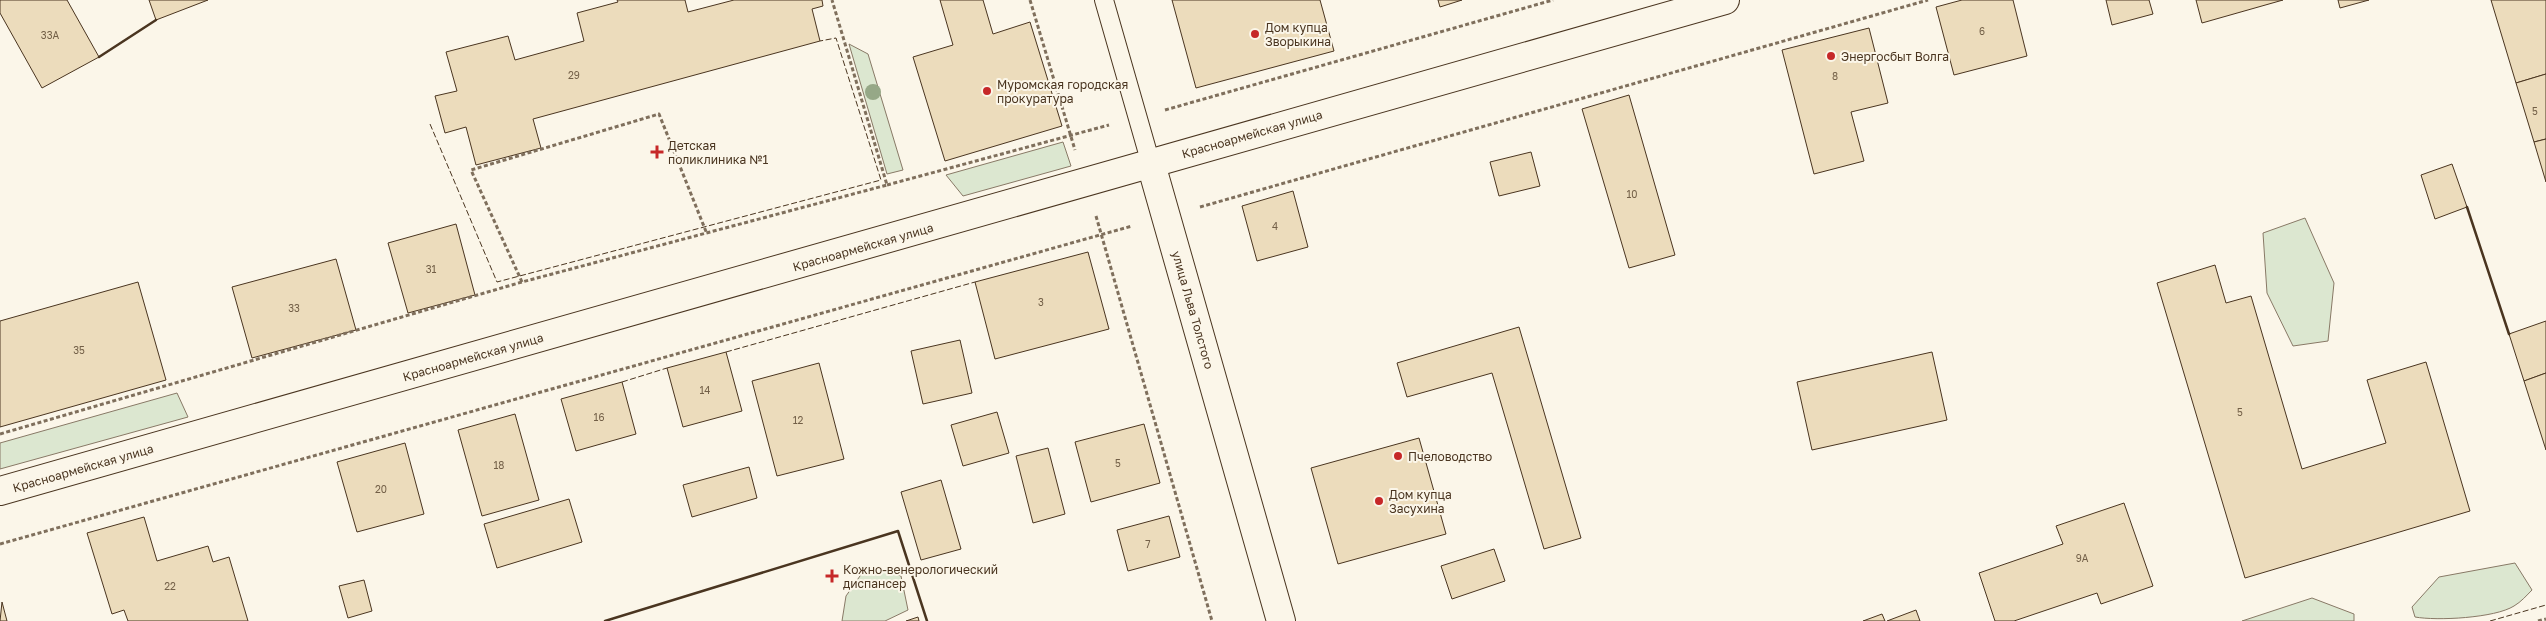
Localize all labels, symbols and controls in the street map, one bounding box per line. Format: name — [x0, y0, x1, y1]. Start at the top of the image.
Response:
place label: Дом купца Зворыкина — [1265, 20, 1331, 49]
house number: 6 — [1979, 25, 1985, 37]
marker: Дом купца Зворыкина — [1249, 28, 1261, 40]
house number: 33А — [41, 29, 59, 41]
place label: Энергосбыт Волга — [1841, 49, 1949, 64]
marker: Энергосбыт Волга — [1825, 50, 1837, 62]
house number: 29 — [568, 69, 580, 81]
house number: 8 — [1832, 70, 1838, 82]
place label: Муромская городская прокуратура — [997, 77, 1128, 106]
marker: Муромская городская прокуратура — [981, 85, 993, 97]
house number: 5 — [2532, 105, 2538, 117]
street label: Красноармейская улица — [1180, 107, 1324, 161]
place label: Детская поликлиника №1 — [668, 138, 768, 167]
marker: Детская поликлиника №1 — [650, 145, 664, 159]
house number: 10 — [1626, 188, 1638, 200]
street label: Красноармейская улица — [791, 220, 935, 274]
house number: 4 — [1272, 220, 1278, 232]
street label: улица Льва Толстого — [1169, 249, 1217, 371]
house number: 31 — [426, 263, 436, 275]
house number: 3 — [1038, 296, 1044, 308]
house number: 33 — [288, 302, 300, 314]
street label: Красноармейская улица — [401, 330, 545, 384]
house number: 35 — [73, 344, 85, 356]
house number: 14 — [700, 384, 710, 396]
house number: 5 — [2237, 406, 2243, 418]
house number: 16 — [594, 411, 604, 423]
house number: 12 — [793, 414, 804, 426]
street label: Красноармейская улица — [11, 441, 155, 495]
place label: Пчеловодство — [1408, 449, 1492, 464]
marker: Пчеловодство — [1392, 450, 1404, 462]
house number: 5 — [1115, 457, 1121, 469]
house number: 18 — [494, 459, 504, 471]
house number: 20 — [375, 483, 387, 495]
place label: Дом купца Засухина — [1389, 487, 1452, 516]
marker: Дом купца Засухина — [1373, 495, 1385, 507]
house number: 7 — [1145, 538, 1151, 550]
house number: 9А — [2076, 552, 2089, 564]
place label: Кожно-венерологический диспансер — [843, 562, 998, 591]
marker: Кожно-венерологический диспансер — [825, 569, 839, 583]
house number: 22 — [164, 580, 176, 592]

